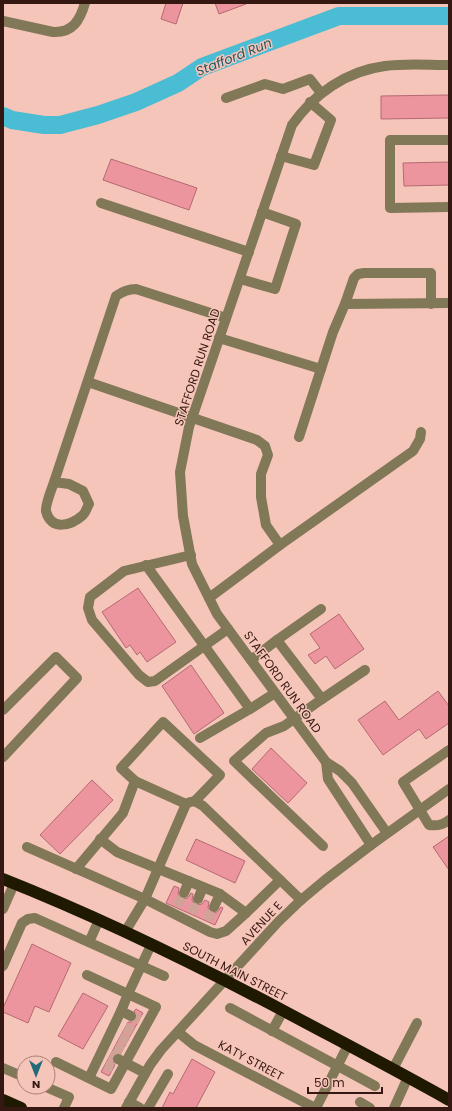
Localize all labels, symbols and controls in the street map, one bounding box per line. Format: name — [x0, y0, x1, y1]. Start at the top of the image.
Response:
water label: Stafford Run — [193, 33, 275, 81]
street label: STAFFORD RUN ROAD — [170, 306, 224, 428]
street label: STAFFORD RUN ROAD — [240, 627, 326, 737]
street label: AVENUE E — [236, 897, 286, 949]
street label: SOUTH MAIN STREET — [180, 937, 291, 1005]
street label: KATY STREET — [215, 1036, 287, 1085]
north arrow — [16, 1055, 56, 1095]
scale bar — [308, 1069, 382, 1095]
text: 50 m — [314, 1074, 345, 1091]
text: N — [32, 1077, 40, 1093]

